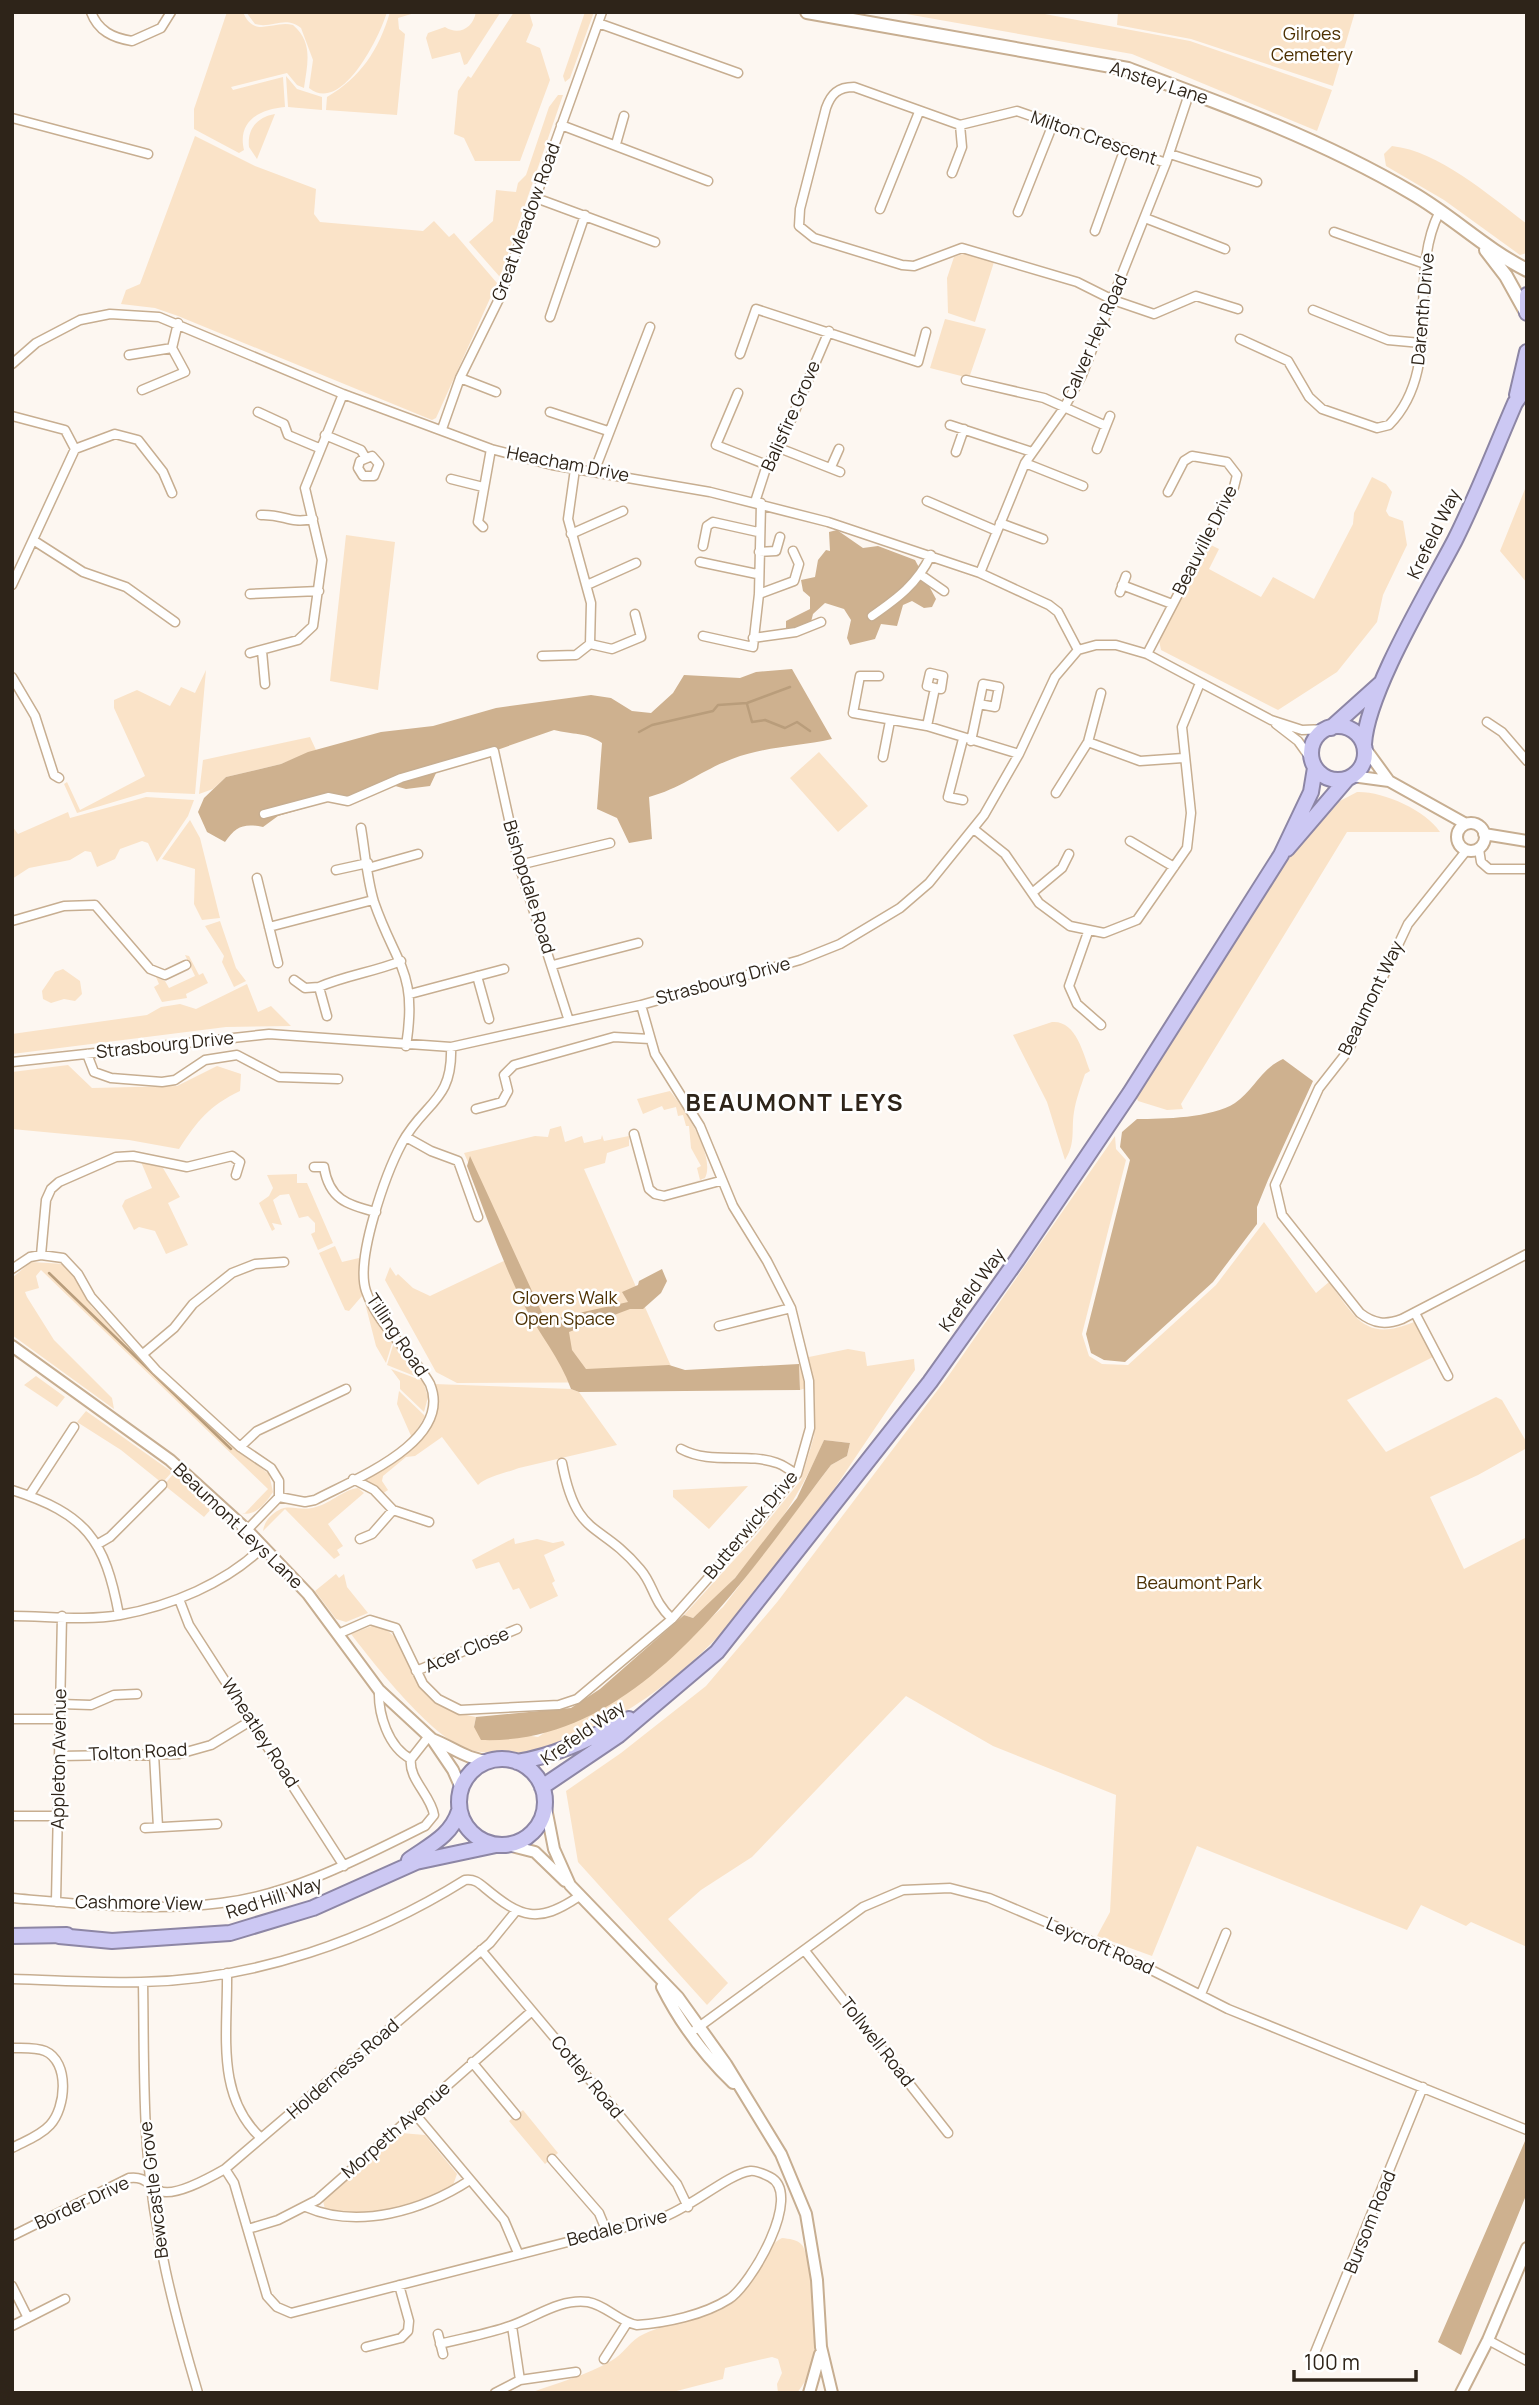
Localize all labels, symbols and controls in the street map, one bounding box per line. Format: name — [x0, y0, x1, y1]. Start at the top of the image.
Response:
park label: Gilroes Cemetery — [1271, 21, 1354, 66]
street label: Anstey Lane — [1107, 55, 1212, 109]
street label: Milton Crescent — [1028, 104, 1161, 170]
street label: Great Meadow Road — [485, 139, 565, 304]
street label: Darenth Drive — [1405, 252, 1439, 366]
street label: Calver Hey Road — [1056, 270, 1132, 403]
street label: Balisfire Grove — [755, 356, 825, 475]
street label: Heacham Drive — [505, 439, 631, 487]
street label: Beauville Drive — [1166, 481, 1242, 598]
street label: Krefeld Way — [1401, 484, 1465, 583]
street label: Bishopdale Road — [498, 817, 562, 956]
street label: Beaumont Way — [1332, 936, 1408, 1059]
street label: Strasbourg Drive — [653, 951, 793, 1010]
street label: Strasbourg Drive — [95, 1025, 235, 1063]
district label: BEAUMONT LEYS — [685, 1085, 905, 1118]
street label: Krefeld Way — [933, 1243, 1010, 1336]
park label: Glovers Walk Open Space — [513, 1285, 618, 1330]
street label: Tilling Road — [361, 1288, 434, 1381]
street label: Beaumont Leys Lane — [169, 1457, 309, 1594]
street label: Butterwick Drive — [698, 1465, 803, 1584]
park label: Beaumont Park — [1136, 1570, 1263, 1594]
street label: Acer Close — [421, 1621, 512, 1678]
street label: Wheatley Road — [217, 1673, 305, 1792]
street label: Appleton Avenue — [45, 1688, 71, 1830]
street label: Krefeld Way — [536, 1694, 630, 1770]
street label: Tolton Road — [88, 1736, 188, 1766]
street label: Red Hill Way — [223, 1870, 325, 1924]
street label: Cashmore View — [75, 1889, 203, 1915]
street label: Leycroft Road — [1043, 1911, 1158, 1980]
street label: Tollwell Road — [835, 1992, 920, 2091]
street label: Holderness Road — [281, 2013, 403, 2124]
street label: Cotley Road — [546, 2030, 629, 2123]
street label: Morpeth Avenue — [336, 2075, 455, 2183]
street label: Bewcastle Grove — [133, 2120, 173, 2260]
street label: Bursom Road — [1337, 2166, 1401, 2277]
street label: Border Drive — [31, 2170, 133, 2234]
street label: Bedale Drive — [564, 2203, 669, 2251]
scale bar — [1294, 2338, 1416, 2382]
text: 100 m — [1304, 2348, 1360, 2376]

